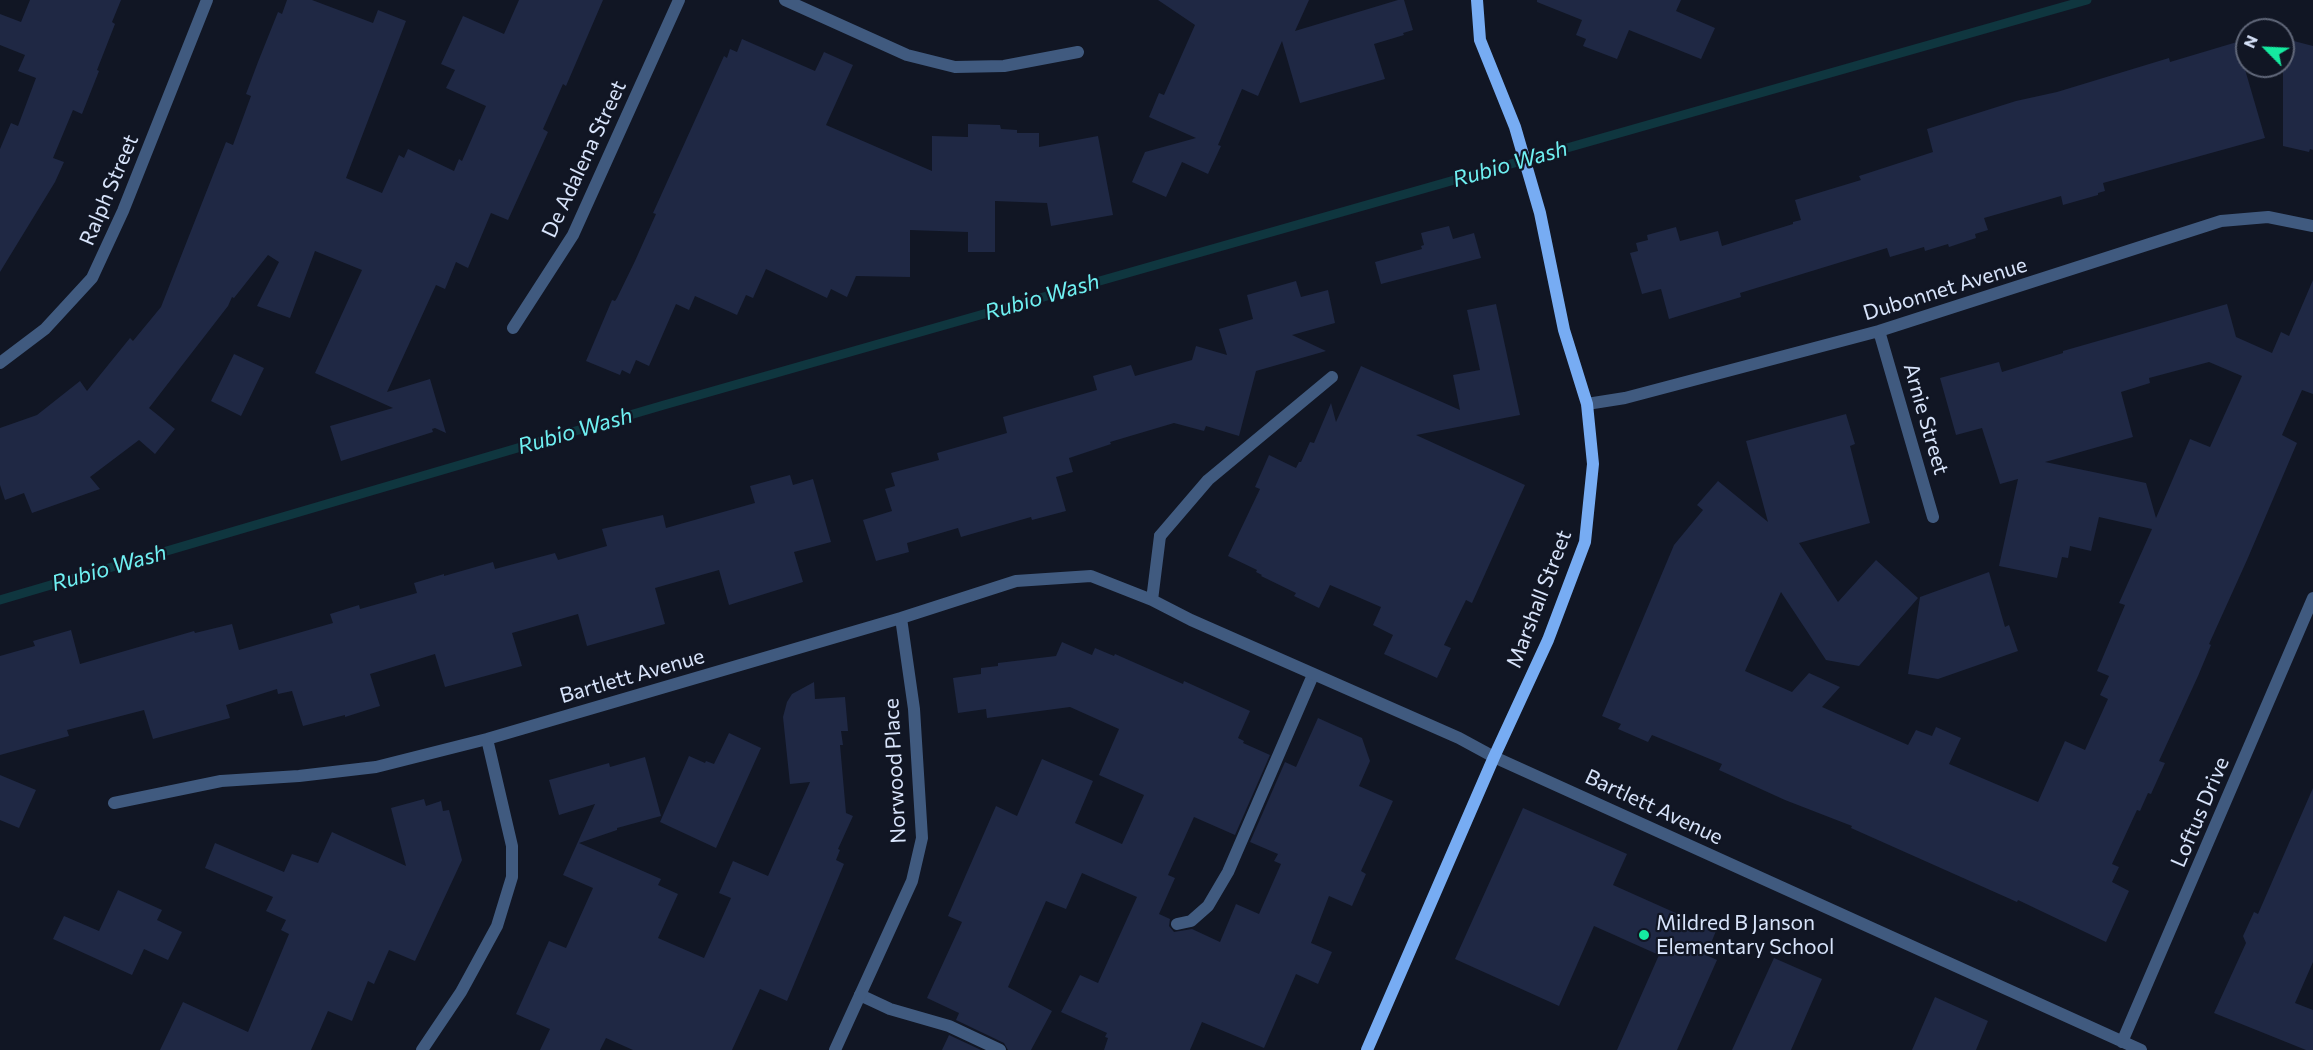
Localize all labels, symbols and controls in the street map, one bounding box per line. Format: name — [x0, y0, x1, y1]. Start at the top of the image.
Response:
north arrow — [2235, 18, 2295, 78]
text: N — [2239, 32, 2261, 51]
street label: De Adalena Street — [537, 76, 631, 242]
street label: Ralph Street — [74, 131, 144, 249]
water label: Rubio Wash — [1449, 135, 1571, 193]
street label: Dubonnet Avenue — [1860, 252, 2030, 326]
water label: Rubio Wash — [981, 268, 1103, 326]
street label: Arnie Street — [1898, 360, 1954, 478]
water label: Rubio Wash — [514, 402, 636, 460]
street label: Marshall Street — [1501, 527, 1577, 671]
water label: Rubio Wash — [48, 539, 170, 597]
street label: Bartlett Avenue — [557, 643, 707, 709]
street label: Norwood Place — [879, 698, 911, 844]
street label: Loftus Drive — [2165, 753, 2235, 871]
street label: Bartlett Avenue — [1581, 764, 1727, 850]
place label: Mildred B Janson Elementary School — [1656, 910, 1834, 960]
marker: Mildred B Janson Elementary School — [1637, 928, 1651, 942]

